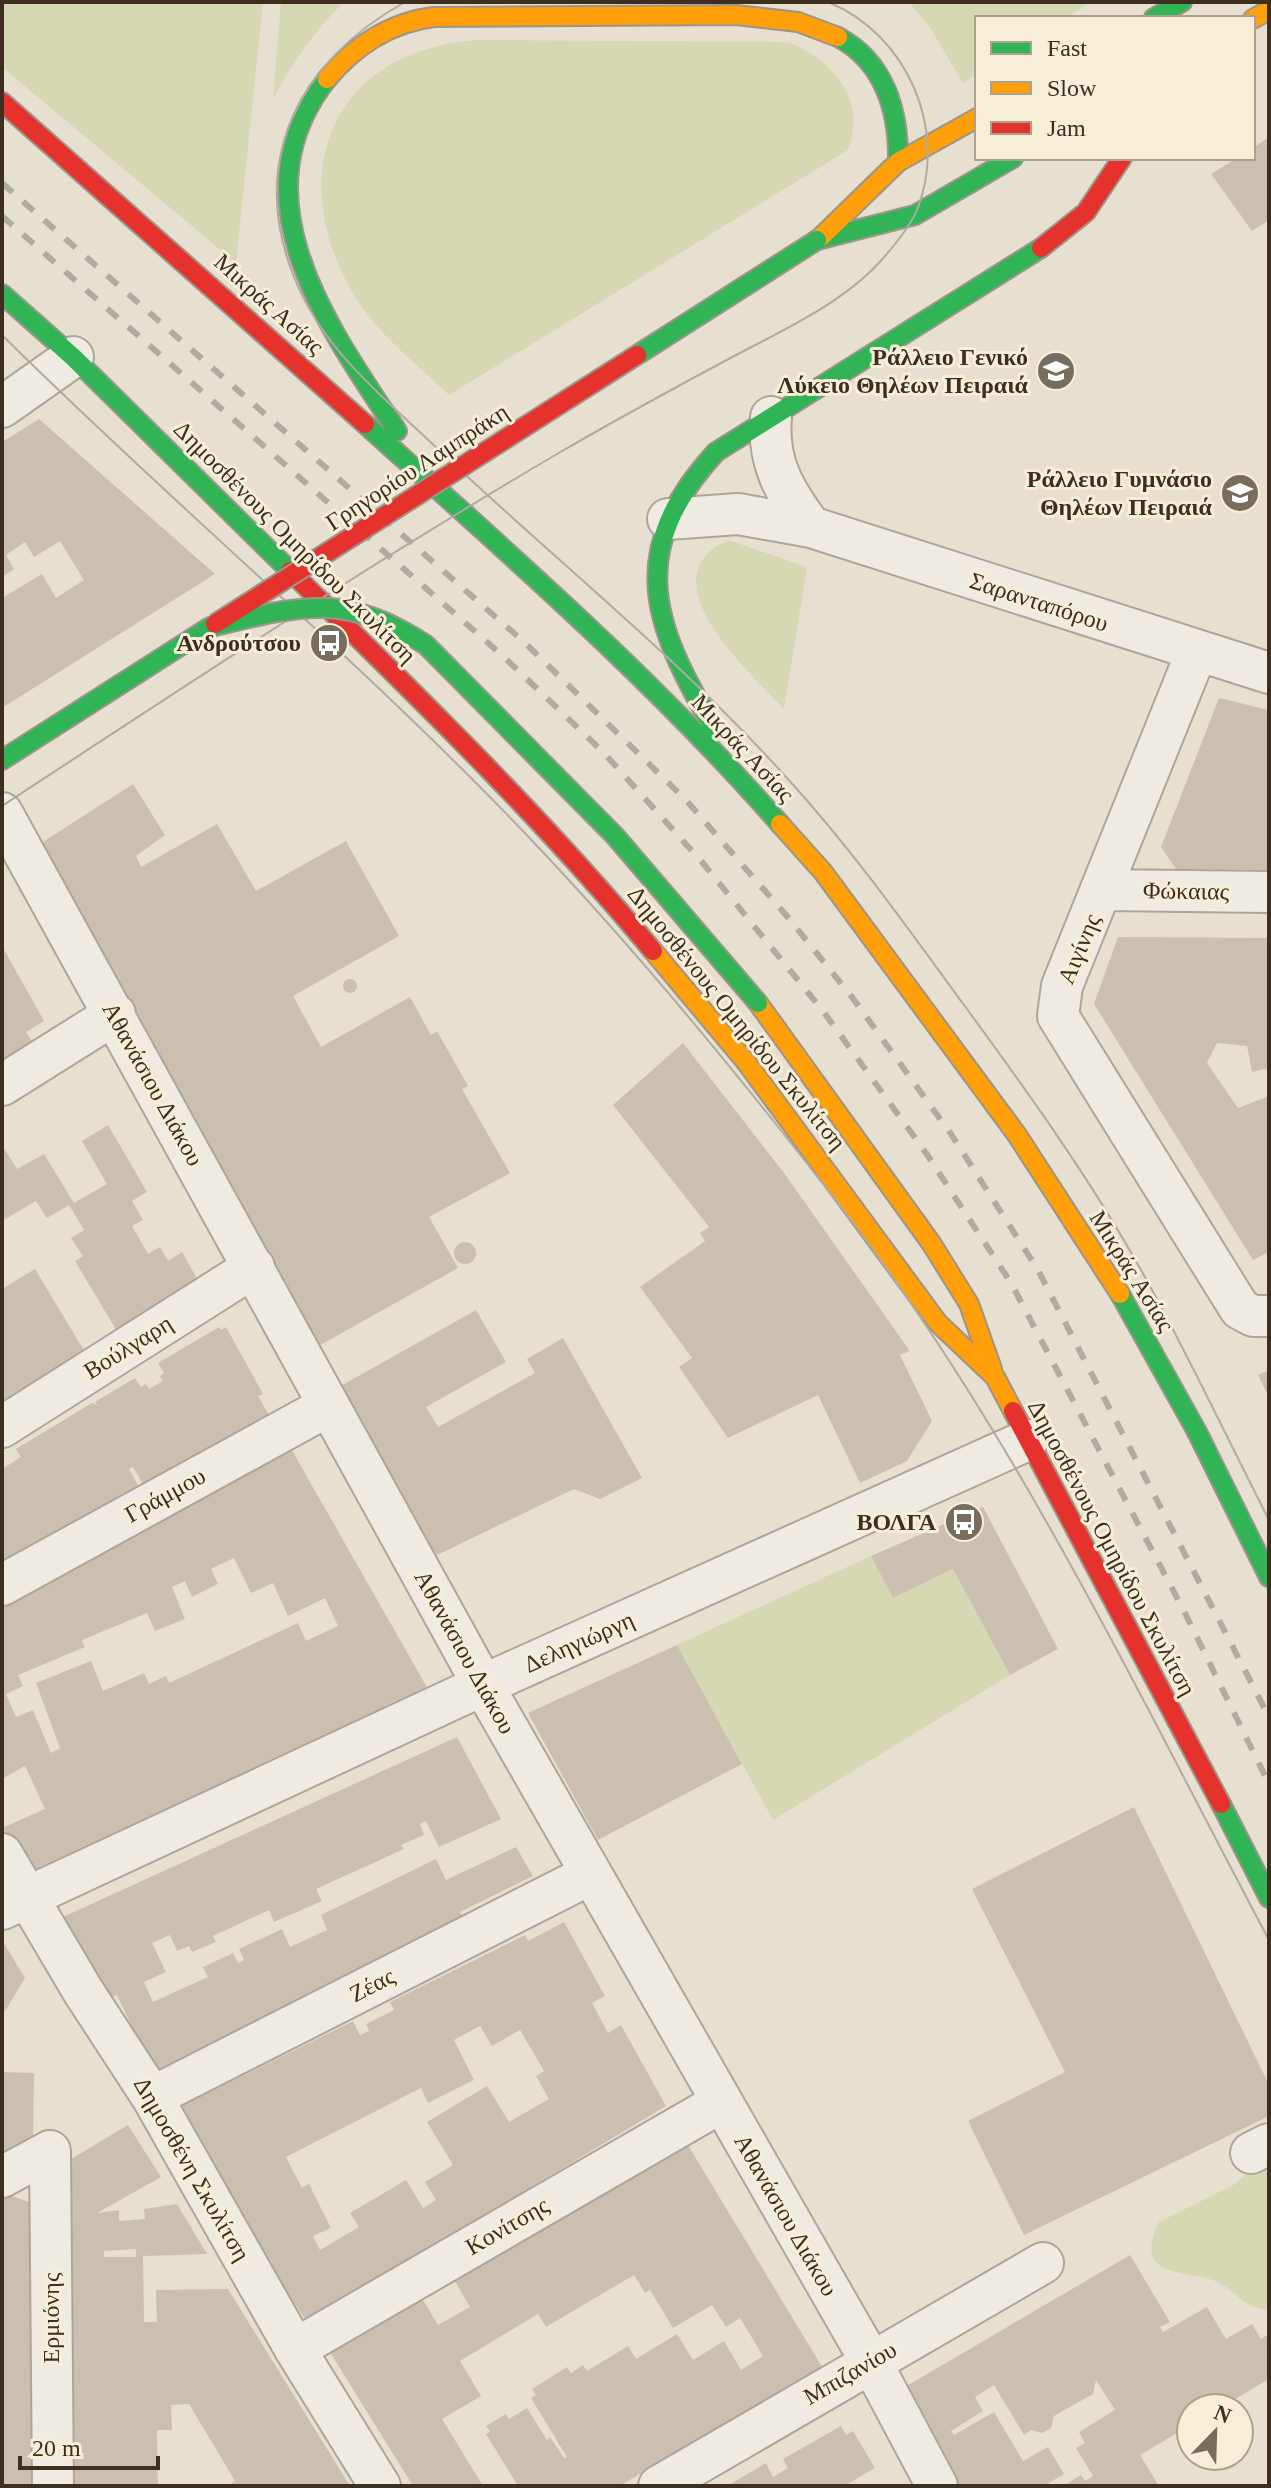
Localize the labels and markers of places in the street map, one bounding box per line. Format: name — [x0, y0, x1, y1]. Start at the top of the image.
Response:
place label: Ράλλειο Γενικό Λύκειο Θηλέων Πειραιά — [777, 344, 1029, 398]
school or university icon: Ράλλειο Γενικό Λύκειο Θηλέων Πειραιά — [1035, 350, 1077, 392]
place label: Ράλλειο Γυμνάσιο Θηλέων Πειραιά — [1027, 466, 1213, 520]
school or university icon: Ράλλειο Γυμνάσιο Θηλέων Πειραιά — [1219, 472, 1261, 514]
bus stop icon: Ανδρούτσου — [308, 622, 350, 664]
place label: Ανδρούτσου — [176, 630, 301, 656]
bus stop icon: ΒΟΛΓΑ — [943, 1501, 985, 1543]
place label: ΒΟΛΓΑ — [856, 1509, 937, 1535]

